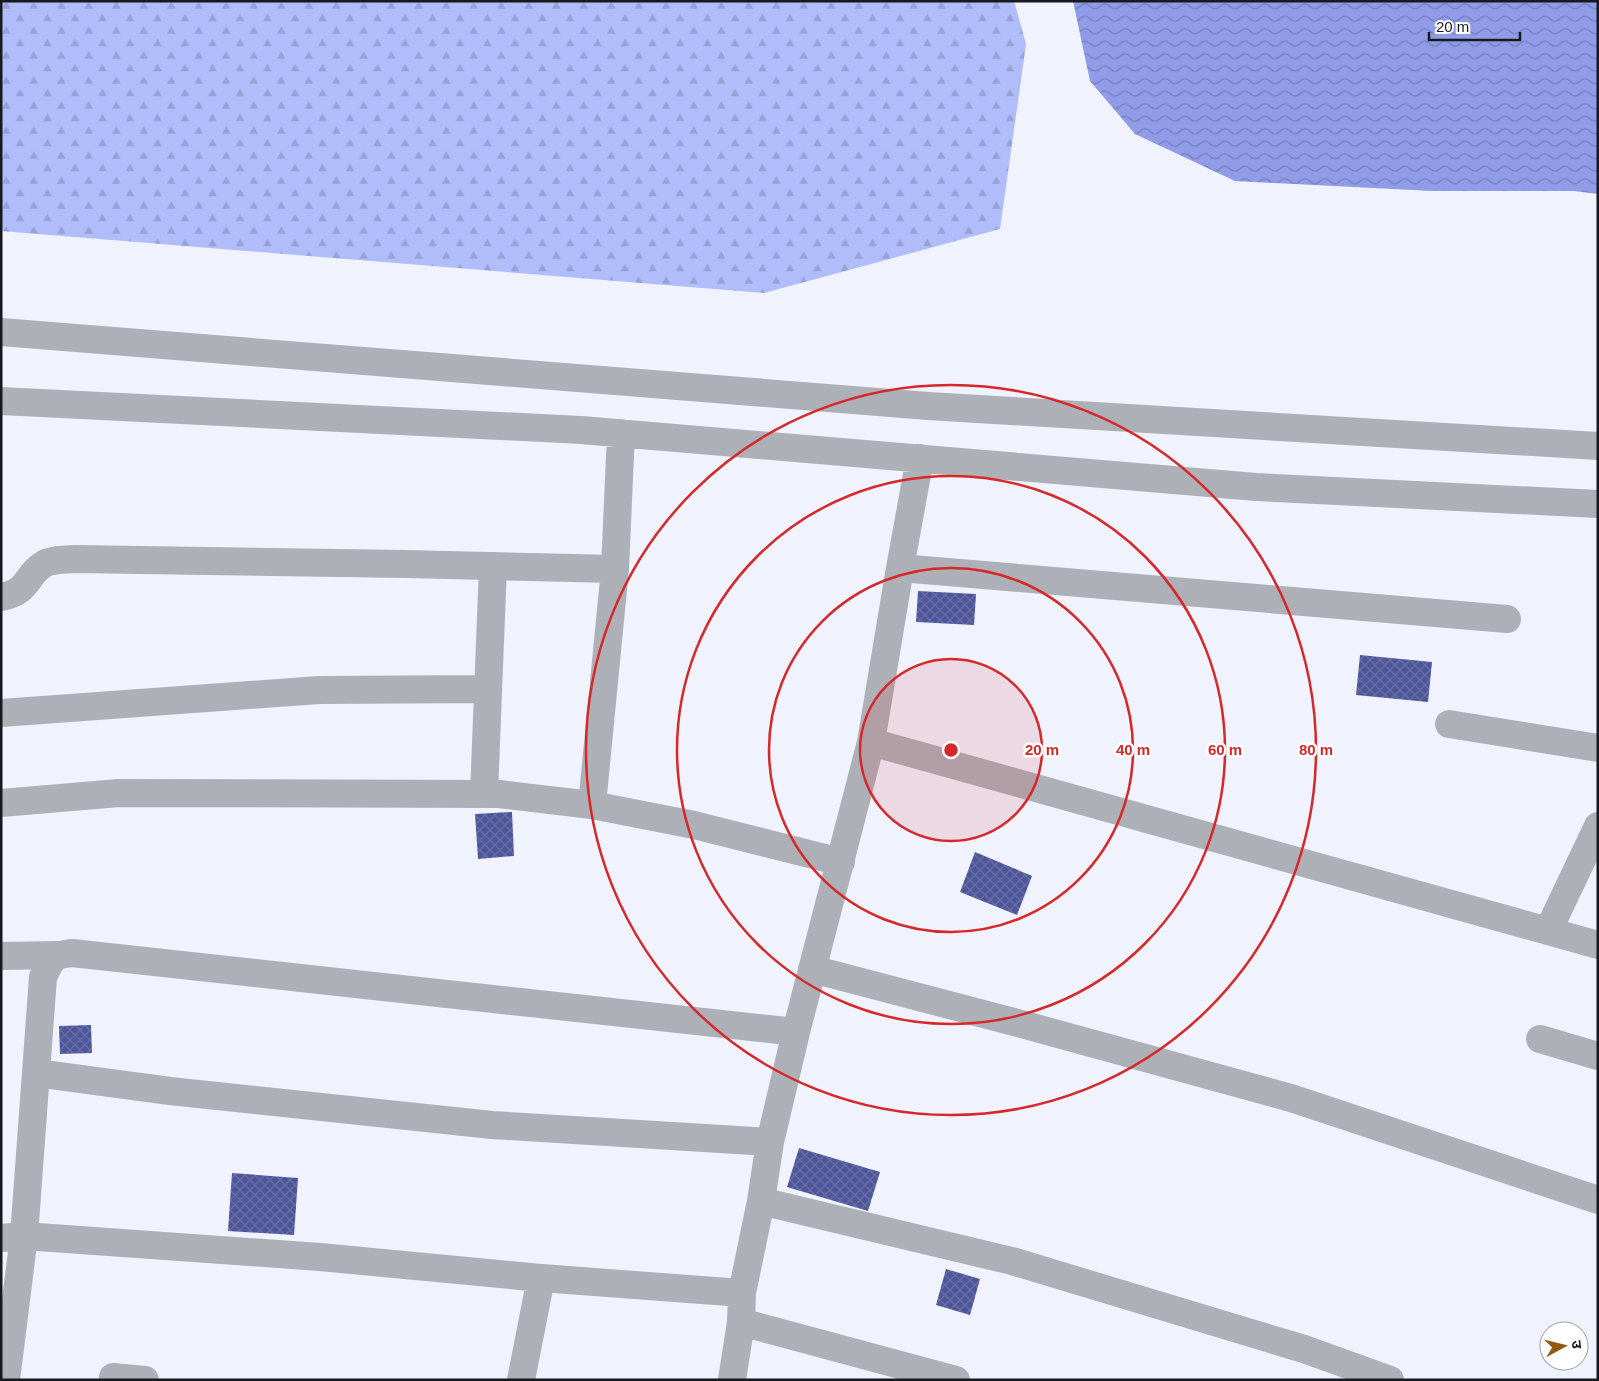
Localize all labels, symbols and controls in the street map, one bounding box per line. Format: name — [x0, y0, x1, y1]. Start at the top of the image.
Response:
scale bar — [1429, 10, 1520, 42]
text: 20 m — [1436, 18, 1469, 35]
centre of rings — [942, 741, 960, 759]
text: 20 m — [1025, 741, 1059, 758]
text: 40 m — [1116, 741, 1150, 758]
text: 60 m — [1208, 741, 1242, 758]
text: 80 m — [1299, 741, 1333, 758]
north arrow — [1539, 1321, 1589, 1371]
text: उ — [1568, 1339, 1585, 1350]

